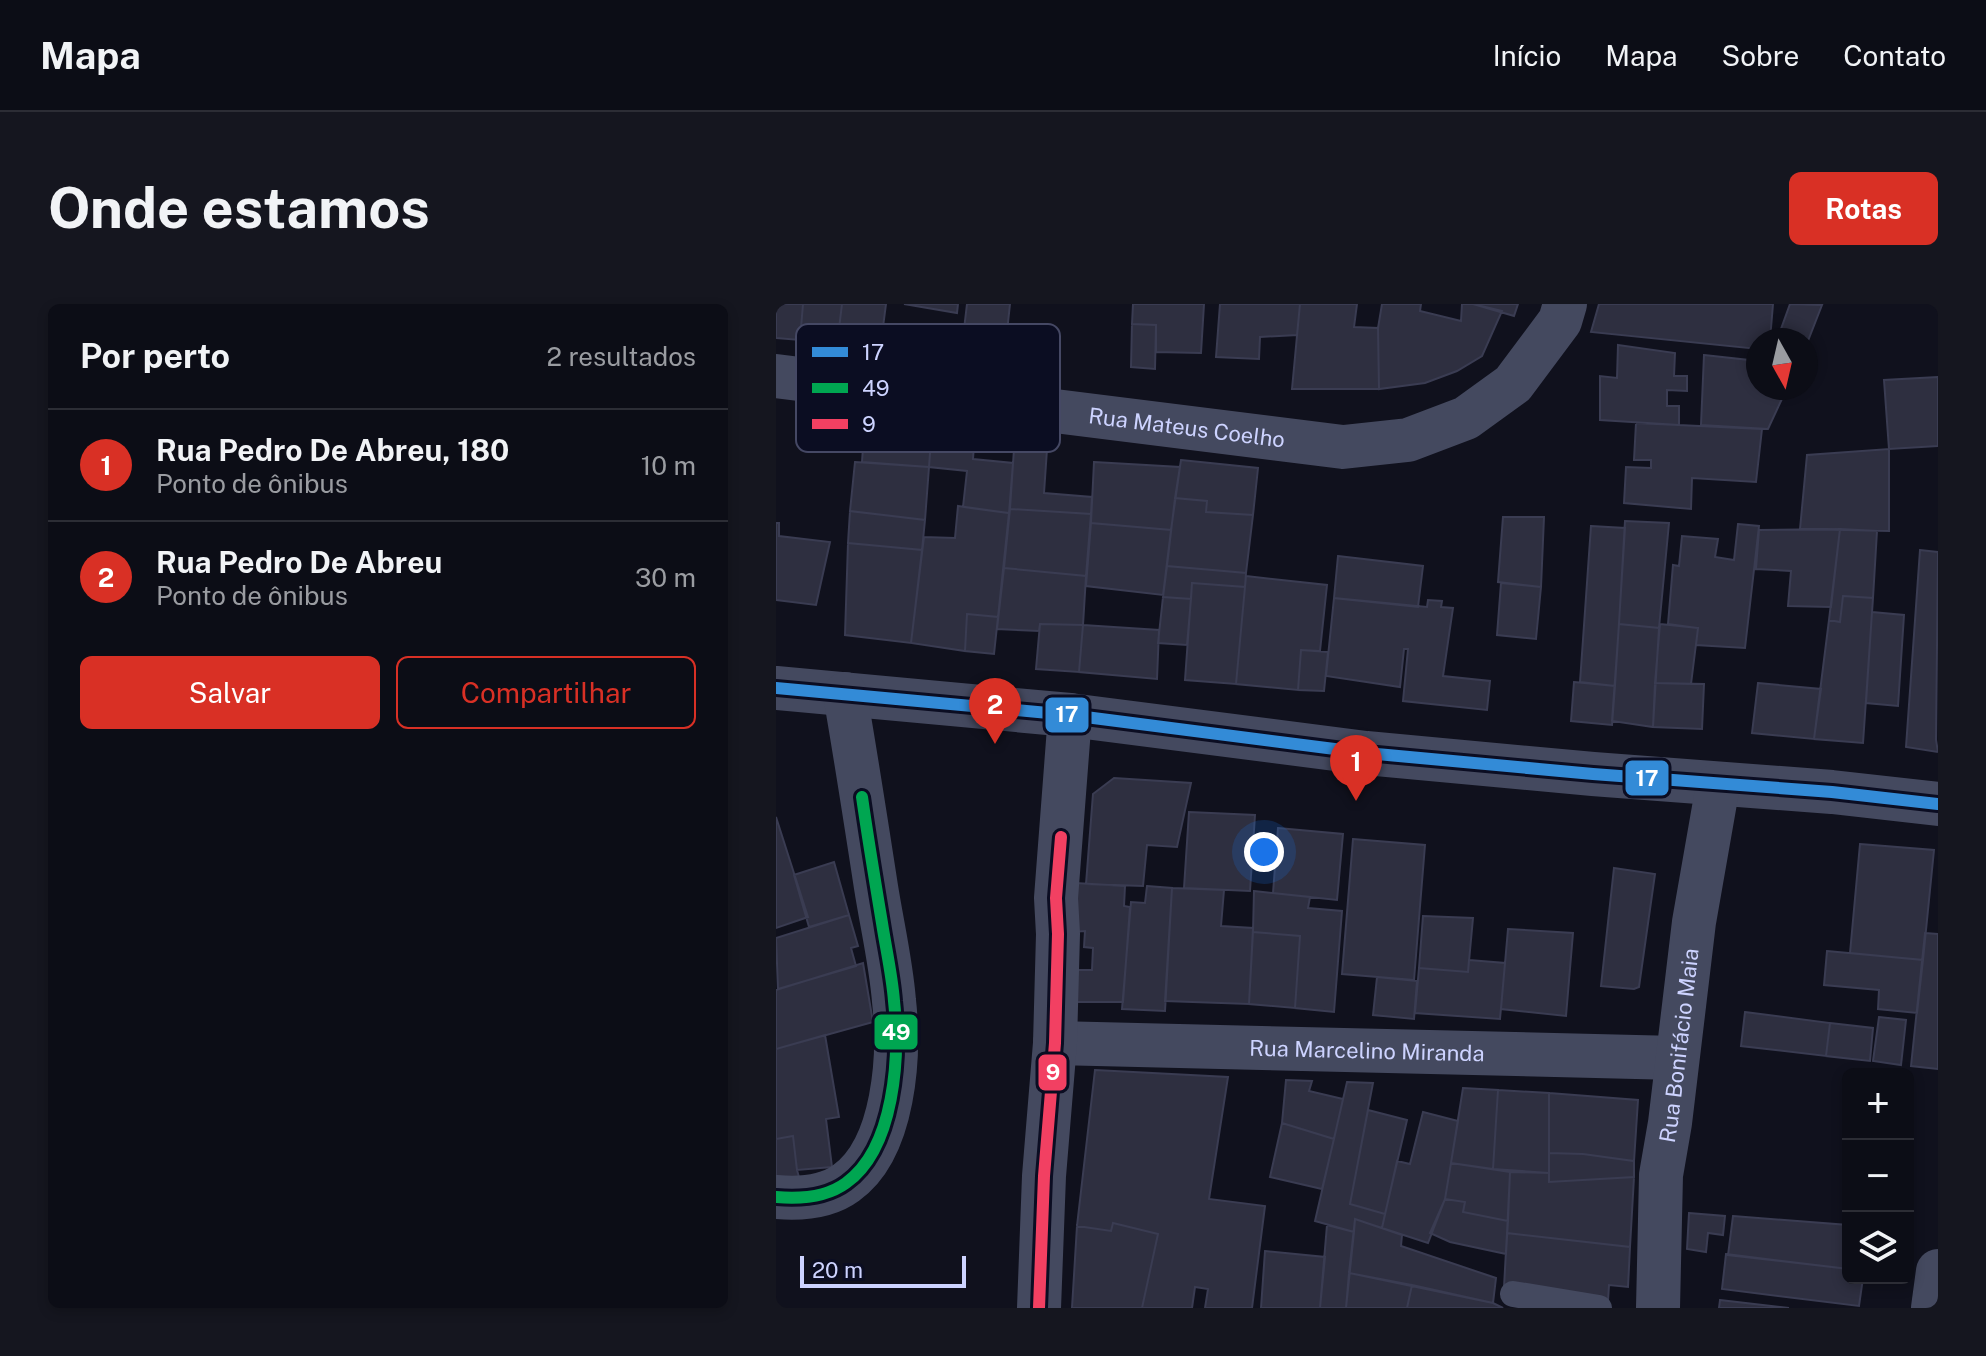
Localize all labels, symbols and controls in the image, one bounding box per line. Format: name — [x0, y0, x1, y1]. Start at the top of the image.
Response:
text: Mapa — [40, 33, 141, 78]
text: Início — [1493, 39, 1561, 72]
text: Mapa — [1605, 39, 1677, 72]
text: Sobre — [1721, 39, 1799, 72]
text: Contato — [1843, 39, 1946, 72]
button: Rotas — [1789, 172, 1938, 245]
text: Onde estamos — [48, 175, 430, 241]
legend — [796, 324, 1060, 452]
north arrow — [1746, 328, 1818, 400]
text: Por perto — [80, 336, 230, 376]
text: 17 — [862, 339, 884, 365]
text: 2 resultados — [547, 341, 696, 372]
text: 49 — [862, 375, 890, 401]
street label: Rua Mateus Coelho — [1087, 402, 1287, 453]
text: 9 — [862, 411, 876, 437]
text: Rua Pedro De Abreu, 180 — [156, 432, 509, 468]
text: 1 — [100, 450, 112, 481]
text: 10 m — [641, 450, 696, 481]
text: Ponto de ônibus — [156, 468, 348, 499]
text: Rua Pedro De Abreu — [156, 544, 442, 580]
text: 2 — [98, 562, 114, 593]
text: 30 m — [635, 562, 696, 593]
text: Ponto de ônibus — [156, 580, 348, 611]
button: Salvar — [80, 656, 380, 729]
button: Compartilhar — [396, 656, 696, 729]
pin: 2 — [969, 678, 1021, 744]
line badge: 17 — [1044, 696, 1090, 734]
text: 17 — [1055, 701, 1079, 727]
pin: 1 — [1330, 735, 1382, 801]
line badge: 17 — [1624, 759, 1670, 797]
text: 17 — [1635, 765, 1659, 791]
your location — [1244, 832, 1284, 872]
street label: Rua Bonifácio Maia — [1654, 947, 1704, 1145]
line badge: 49 — [873, 1013, 919, 1051]
text: 49 — [882, 1019, 910, 1045]
street label: Rua Marcelino Miranda — [1249, 1035, 1485, 1066]
line badge: 9 — [1037, 1053, 1068, 1092]
text: 9 — [1046, 1059, 1060, 1085]
map controls — [1842, 1068, 1914, 1284]
button: + — [1842, 1068, 1914, 1140]
button: − — [1842, 1140, 1914, 1212]
button: layers — [1842, 1212, 1914, 1284]
scale bar — [800, 1252, 966, 1288]
text: 20 m — [812, 1257, 863, 1283]

